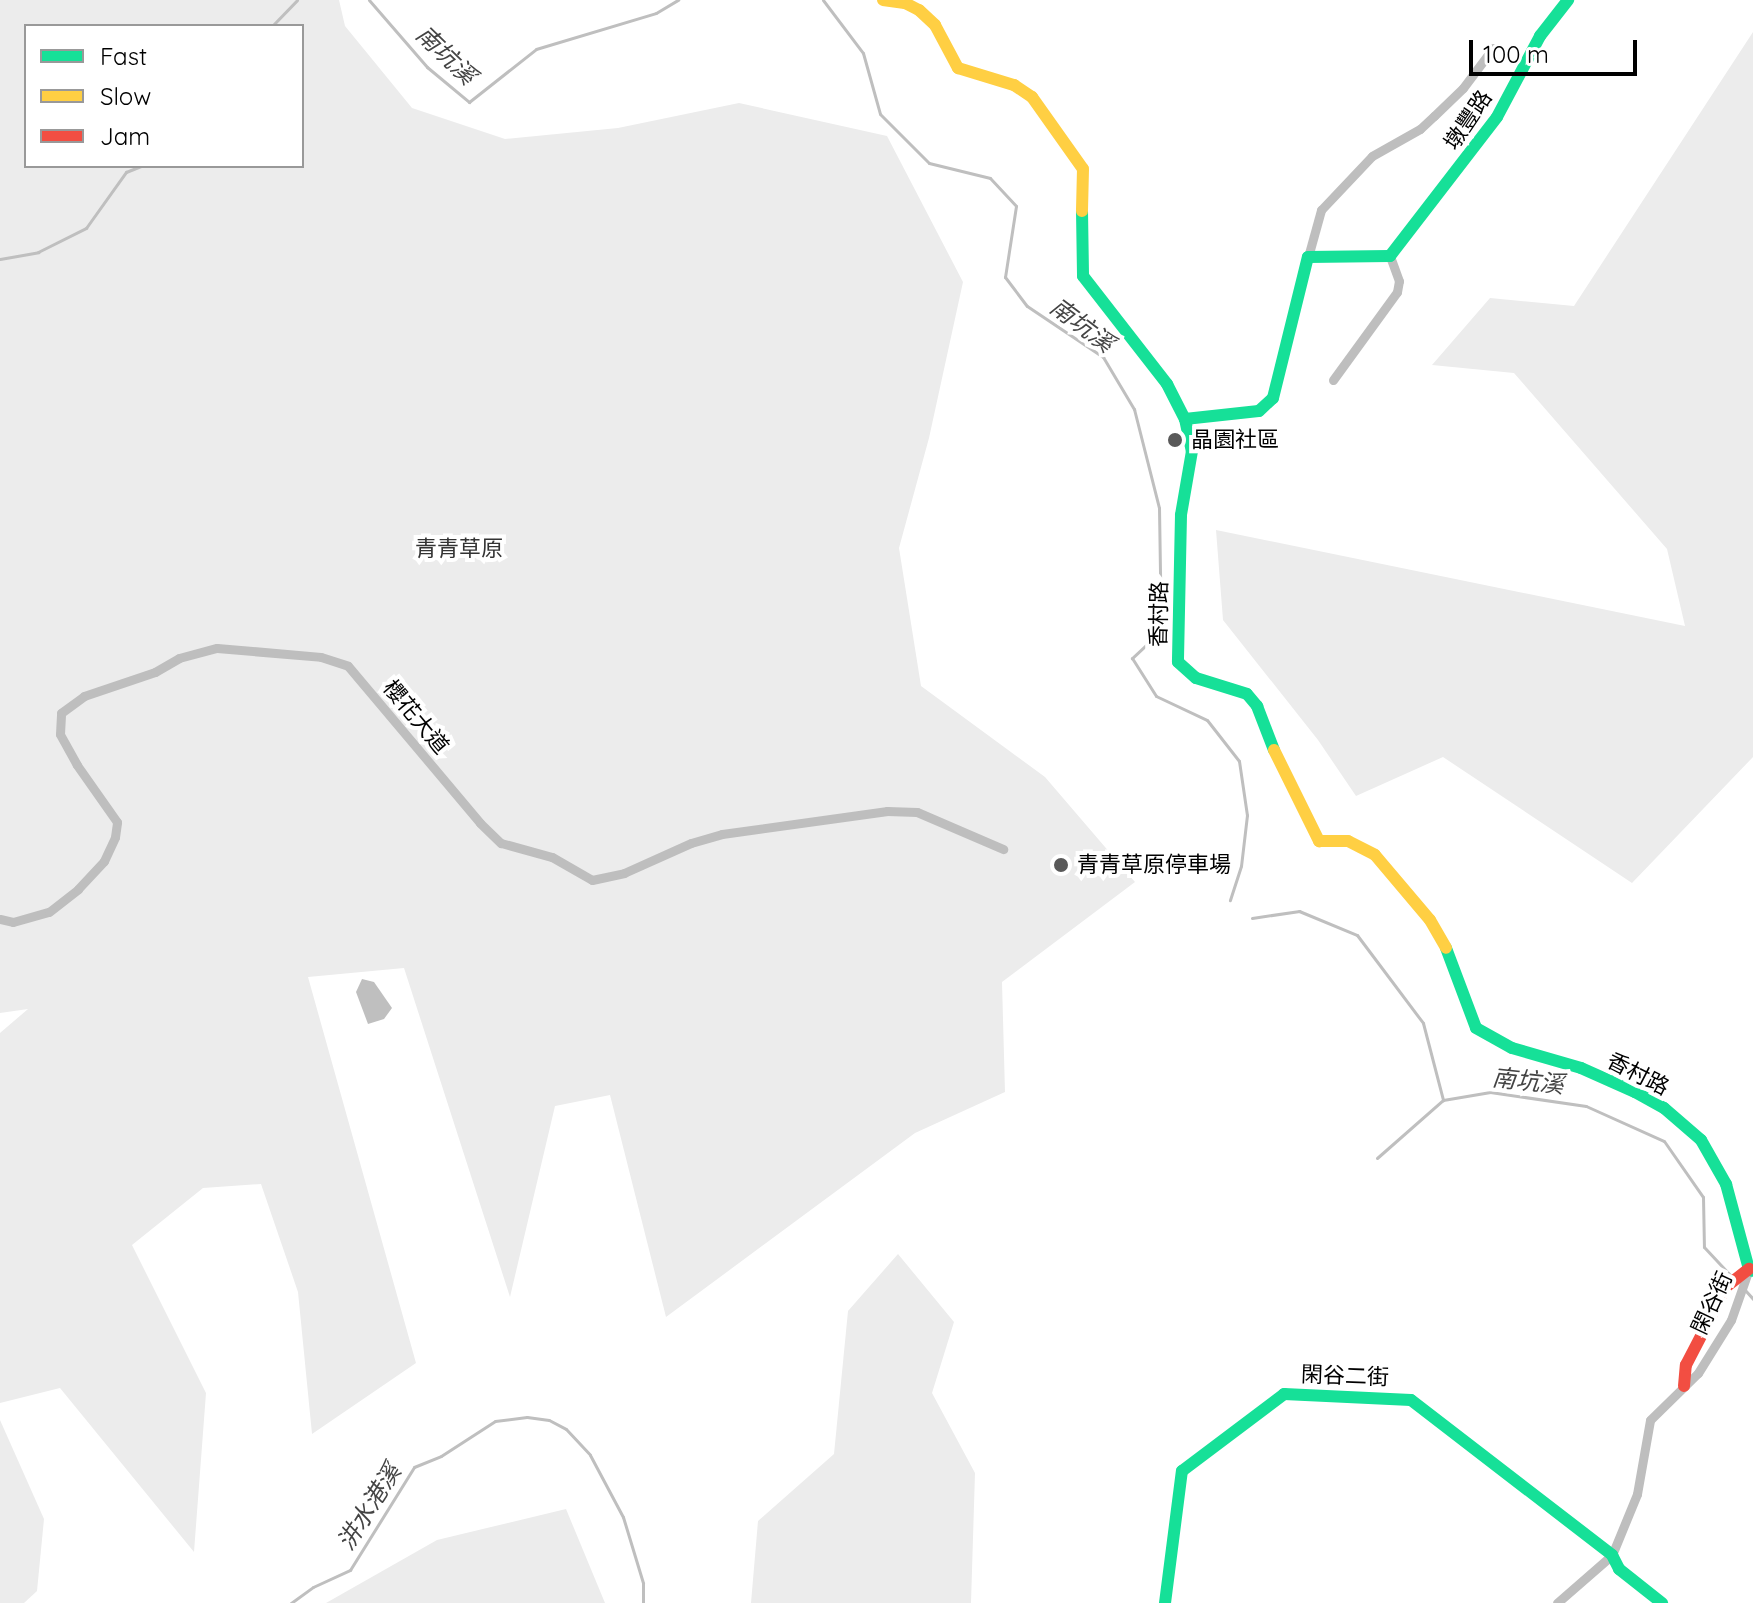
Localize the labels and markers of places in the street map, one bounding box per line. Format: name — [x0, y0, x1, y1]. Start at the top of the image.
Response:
place label: 晶園社區 — [1191, 427, 1279, 453]
marker: 晶園社區 — [1166, 431, 1184, 449]
place label: 青青草原停車場 — [1077, 852, 1231, 878]
marker: 青青草原停車場 — [1052, 856, 1070, 874]

